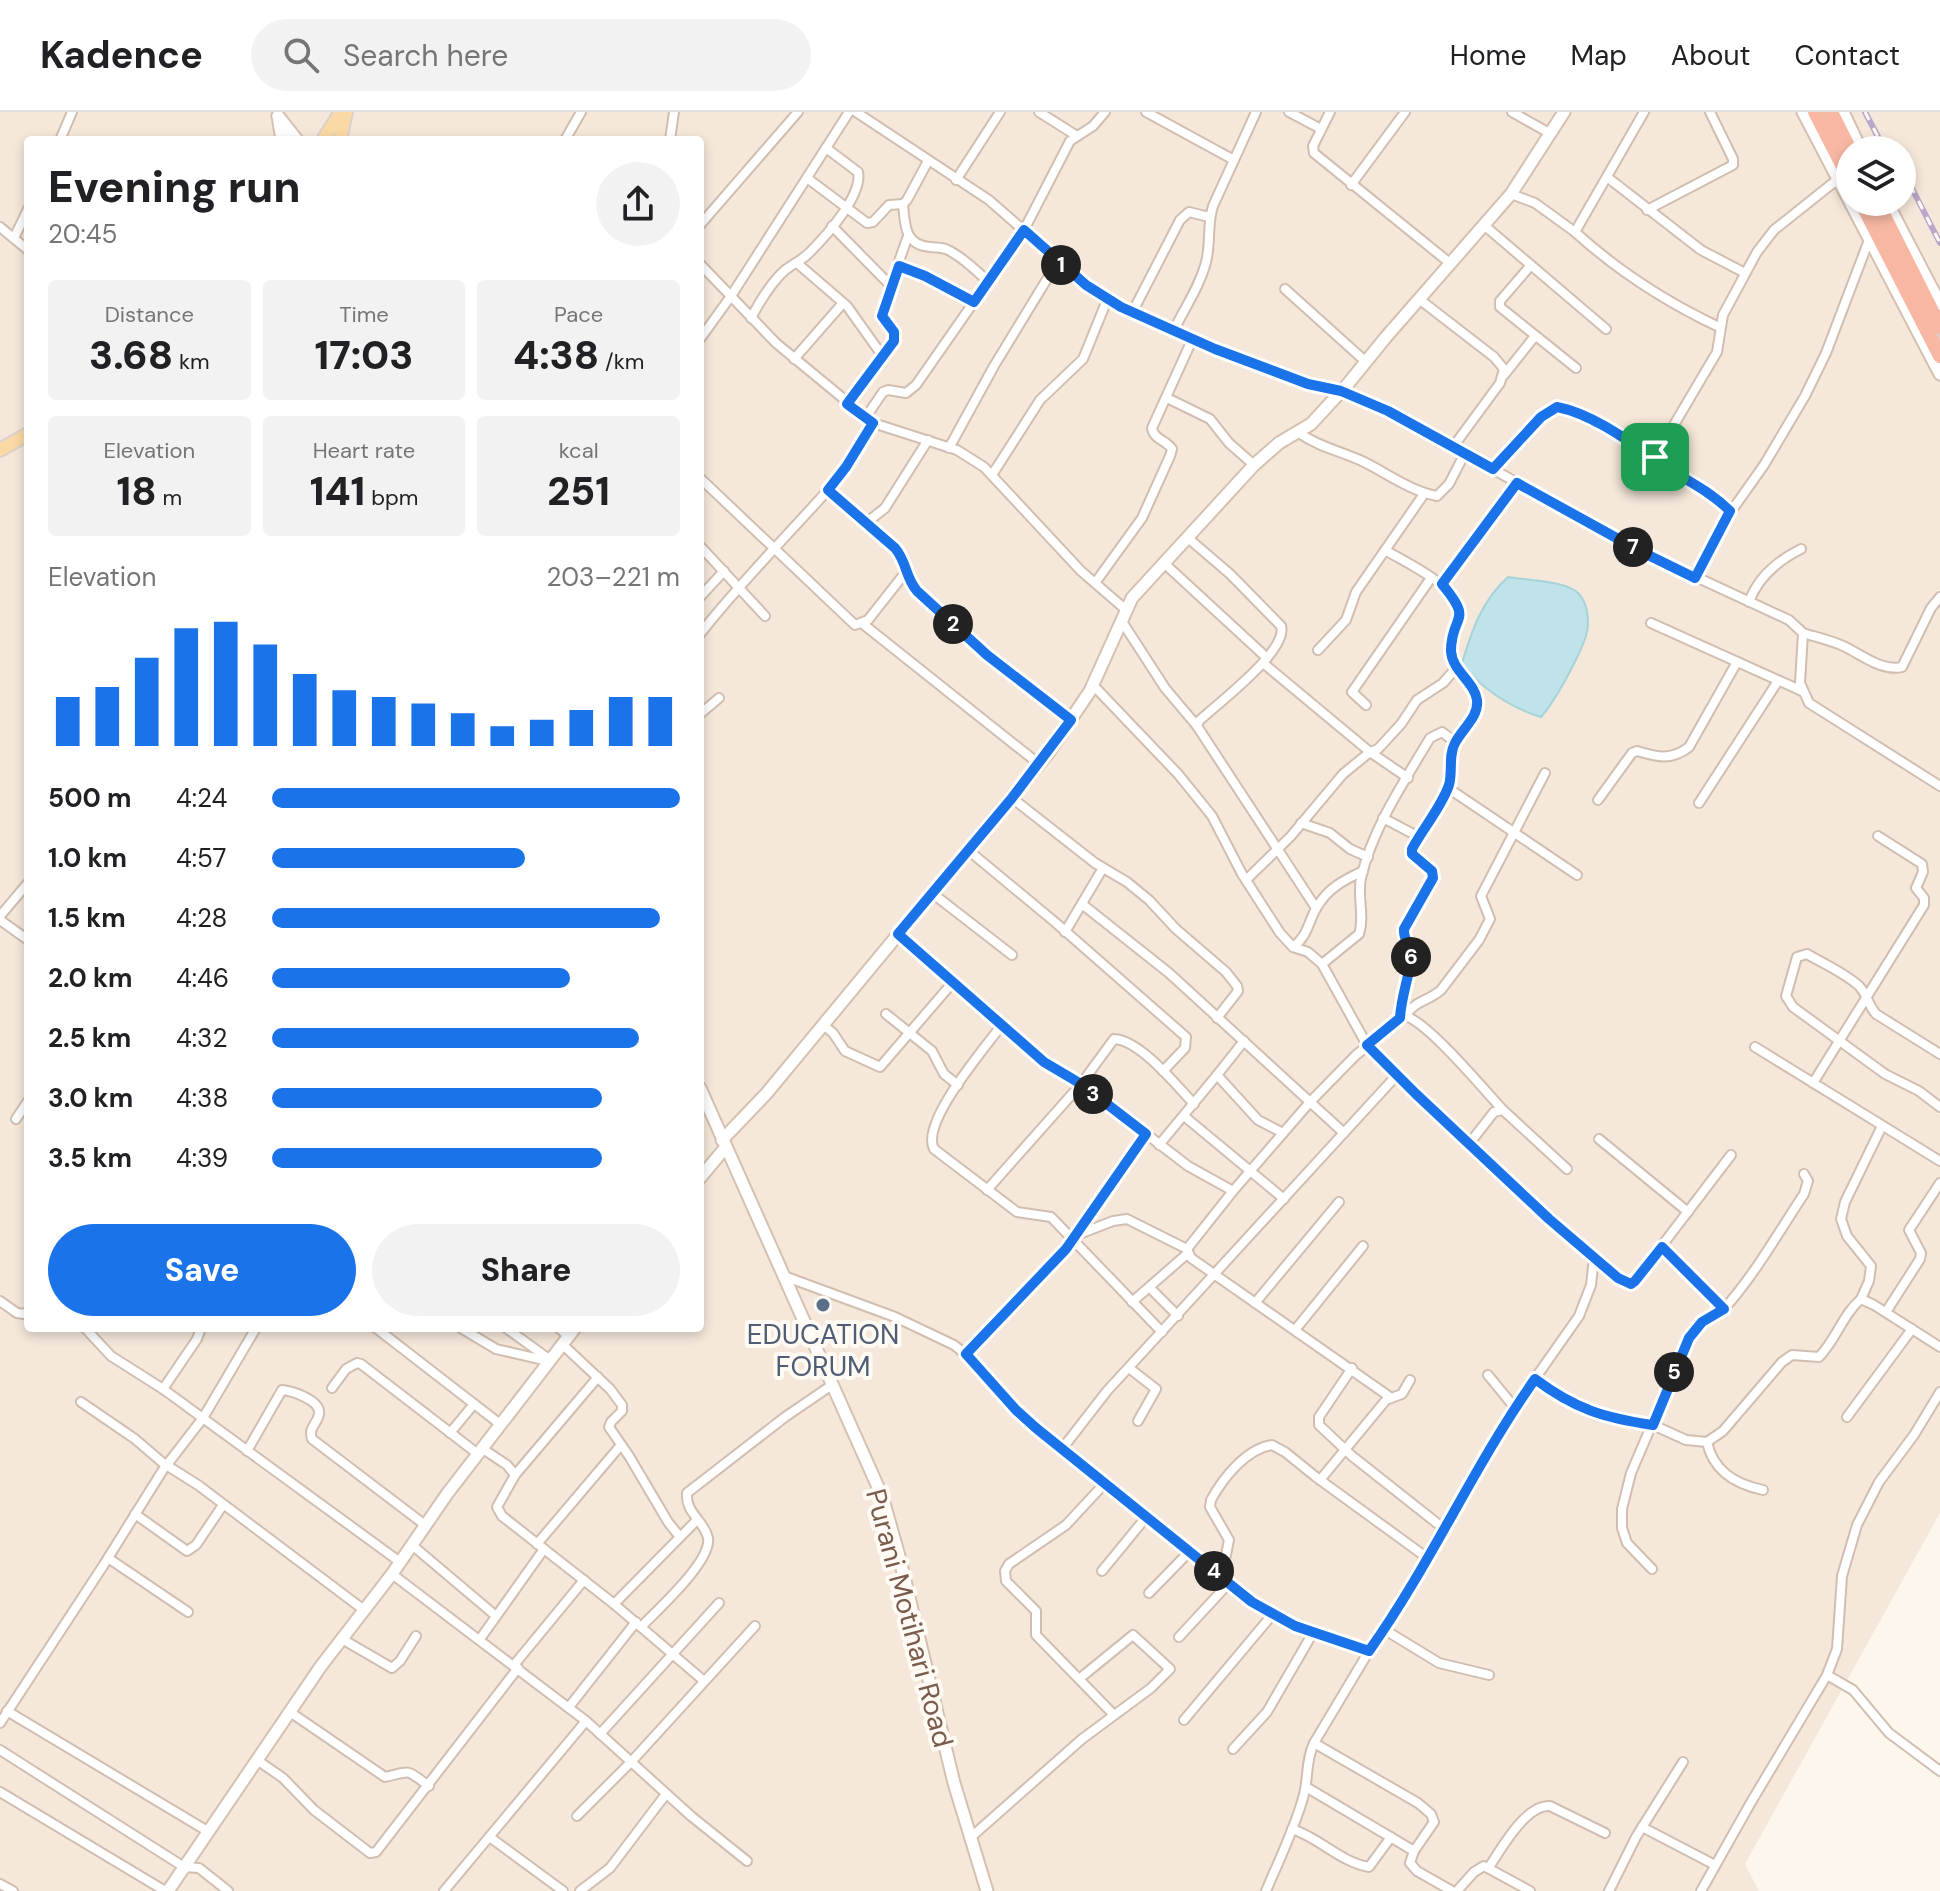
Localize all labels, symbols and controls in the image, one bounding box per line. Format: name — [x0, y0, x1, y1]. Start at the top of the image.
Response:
search box — [251, 19, 811, 91]
text: Kadence — [40, 30, 203, 80]
icon: search — [279, 33, 323, 77]
text: Search here — [343, 36, 508, 75]
text: Home — [1450, 37, 1526, 74]
text: Map — [1570, 37, 1627, 74]
text: About — [1671, 37, 1750, 74]
text: Contact — [1794, 37, 1900, 74]
map controls — [1836, 136, 1916, 216]
button: layers — [1836, 136, 1916, 216]
text: Evening run — [48, 158, 301, 216]
button: share — [596, 162, 680, 246]
text: 20:45 — [48, 217, 117, 251]
pin: 1 — [1041, 245, 1081, 285]
text: 1 — [1057, 250, 1065, 279]
text: Distance — [105, 300, 194, 329]
text: Time — [339, 300, 389, 329]
text: Pace — [554, 300, 603, 329]
text: 3.68 — [89, 329, 173, 381]
text: 17:03 — [314, 329, 414, 381]
text: 4:38 — [513, 329, 599, 381]
text: km — [173, 347, 210, 376]
text: /km — [599, 347, 644, 376]
pin — [1621, 423, 1689, 491]
icon: arrive — [1633, 435, 1677, 479]
text: Elevation — [103, 436, 195, 465]
text: Heart rate — [313, 436, 415, 465]
text: kcal — [559, 436, 599, 465]
text: 18 — [117, 465, 157, 517]
text: 141 — [310, 465, 365, 517]
text: 251 — [547, 465, 610, 517]
text: m — [157, 483, 182, 512]
text: bpm — [365, 483, 418, 512]
pin: 7 — [1613, 527, 1653, 567]
text: 7 — [1627, 532, 1639, 561]
text: Elevation — [48, 560, 156, 594]
text: 203–221 m — [547, 560, 680, 594]
pin: 2 — [933, 604, 973, 644]
text: 2 — [947, 609, 959, 638]
text: 500 m — [48, 781, 131, 815]
text: 4:24 — [176, 781, 227, 815]
text: 1.0 km — [48, 841, 127, 875]
text: 4:57 — [176, 841, 226, 875]
text: 1.5 km — [48, 901, 126, 935]
text: 4:28 — [176, 901, 227, 935]
pin: 6 — [1391, 937, 1431, 977]
text: 6 — [1404, 942, 1418, 971]
text: 2.0 km — [48, 961, 132, 995]
text: 4:46 — [176, 961, 229, 995]
text: 2.5 km — [48, 1021, 131, 1055]
text: 4:32 — [176, 1021, 227, 1055]
pin: 3 — [1073, 1074, 1113, 1114]
text: 3 — [1086, 1079, 1100, 1108]
text: 3.0 km — [48, 1081, 133, 1115]
text: 4:38 — [176, 1081, 228, 1115]
text: 3.5 km — [48, 1141, 132, 1175]
text: 4:39 — [176, 1141, 228, 1175]
button: Save — [48, 1224, 356, 1316]
button: Share — [372, 1224, 680, 1316]
marker: EDUCATION FORUM — [814, 1296, 832, 1314]
place label: EDUCATION FORUM — [747, 1316, 899, 1385]
pin: 5 — [1654, 1352, 1694, 1392]
text: 5 — [1667, 1357, 1681, 1386]
street label: Purani Motihari Road — [857, 1485, 962, 1752]
pin: 4 — [1194, 1551, 1234, 1591]
text: 4 — [1207, 1556, 1221, 1585]

